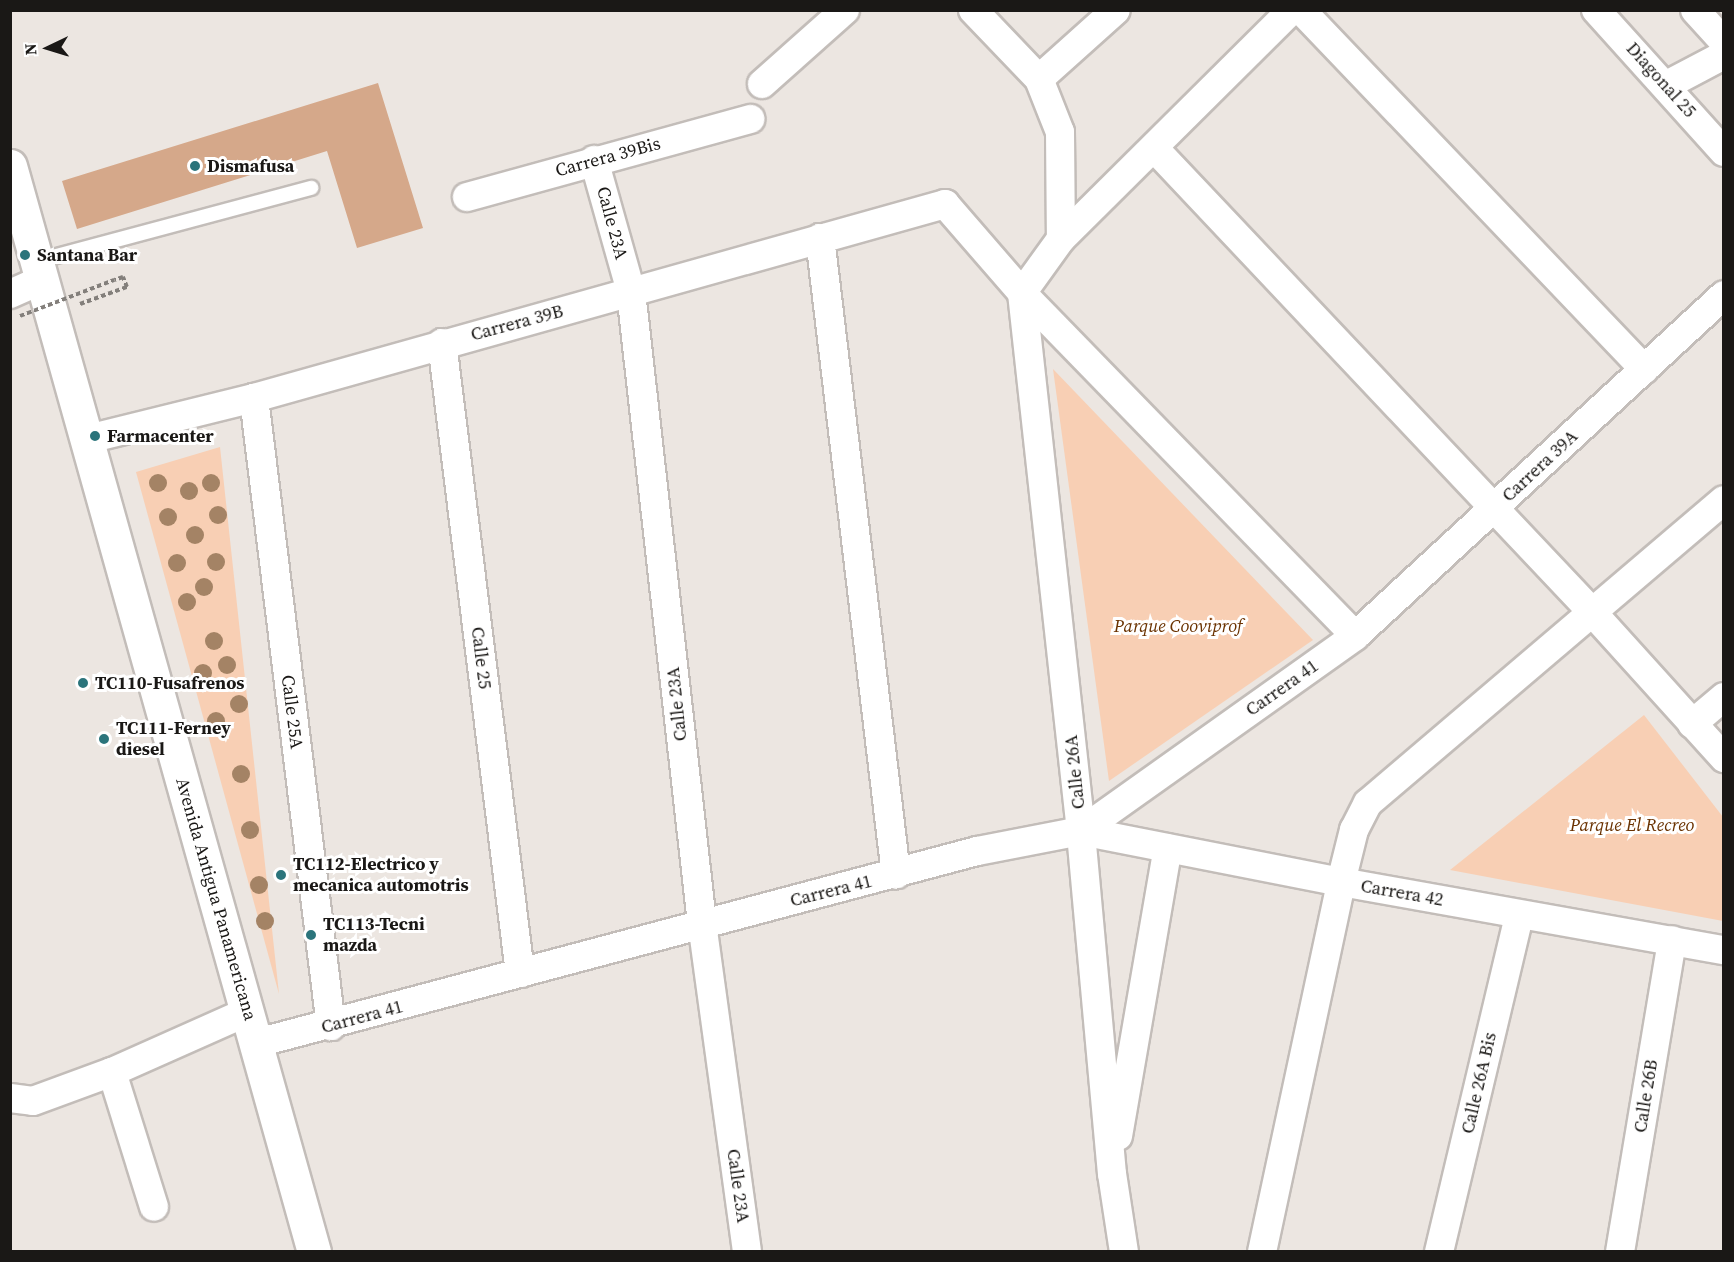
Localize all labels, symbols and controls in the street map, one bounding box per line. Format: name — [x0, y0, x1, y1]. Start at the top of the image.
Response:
north arrow — [18, 18, 78, 78]
street label: Diagonal 25 — [1622, 38, 1700, 122]
text: N — [19, 43, 41, 56]
street label: Carrera 39Bis — [553, 133, 663, 181]
place label: Dismafusa — [207, 155, 294, 177]
marker: Dismafusa — [188, 159, 202, 173]
street label: Calle 23A — [592, 184, 632, 262]
place label: Santana Bar — [37, 244, 137, 266]
marker: Santana Bar — [18, 248, 32, 262]
street label: Carrera 39B — [468, 300, 566, 346]
place label: Farmacenter — [107, 425, 214, 447]
street label: Carrera 39A — [1498, 426, 1582, 506]
marker: Farmacenter — [88, 429, 102, 443]
park label: Parque Cooviprof — [1114, 615, 1242, 637]
street label: Calle 25 — [466, 626, 496, 690]
street label: Carrera 41 — [1242, 655, 1322, 721]
street label: Calle 23A — [662, 666, 692, 742]
place label: TC110-Fusafrenos — [95, 672, 245, 694]
street label: Calle 25A — [277, 674, 307, 750]
marker: TC110-Fusafrenos — [76, 676, 90, 690]
place label: TC111-Ferney diesel — [116, 718, 231, 760]
marker: TC111-Ferney diesel — [97, 732, 111, 746]
street label: Calle 26A — [1060, 734, 1090, 810]
street label: Avenida Antigua Panamericana — [171, 775, 261, 1023]
park label: Parque El Recreo — [1570, 814, 1694, 836]
place label: TC112-Electrico y mecanica automotris — [293, 854, 469, 896]
marker: TC112-Electrico y mecanica automotris — [274, 868, 288, 882]
street label: Carrera 41 — [788, 870, 874, 912]
street label: Carrera 42 — [1359, 875, 1445, 911]
place label: TC113-Tecni mazda — [323, 914, 425, 956]
marker: TC113-Tecni mazda — [304, 928, 318, 942]
street label: Carrera 41 — [319, 996, 405, 1038]
street label: Calle 26A Bis — [1457, 1030, 1501, 1136]
street label: Calle 26B — [1630, 1058, 1662, 1134]
street label: Calle 23A — [722, 1148, 754, 1224]

